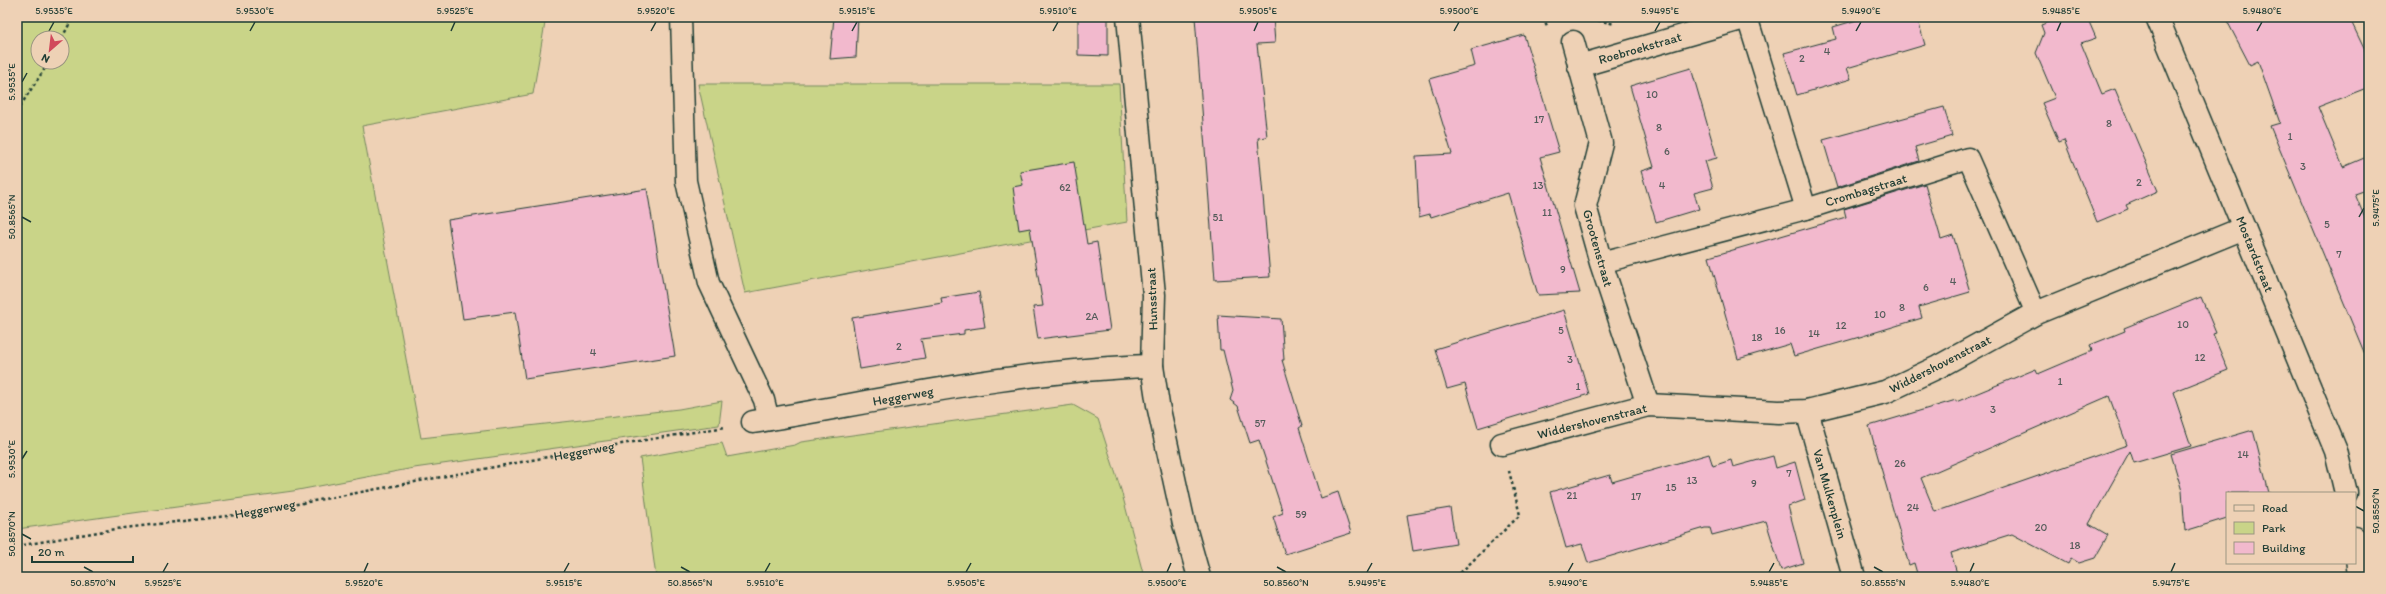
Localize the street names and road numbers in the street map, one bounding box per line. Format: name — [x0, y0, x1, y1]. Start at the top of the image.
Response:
street label: Roebroekstraat — [1597, 29, 1683, 67]
street label: Crombagstraat — [1823, 170, 1909, 210]
street label: Grootenstraat — [1580, 208, 1616, 289]
street label: Mostardstraat — [2233, 214, 2277, 294]
street label: Hunsstraat — [1143, 267, 1161, 331]
street label: Widdershovenstraat — [1887, 332, 1994, 396]
street label: Heggerweg — [871, 383, 935, 409]
street label: Widdershovenstraat — [1536, 400, 1648, 442]
street label: Heggerweg — [552, 438, 616, 464]
street label: Van Mulkenplein — [1810, 447, 1850, 541]
street label: Heggerweg — [233, 496, 297, 522]

